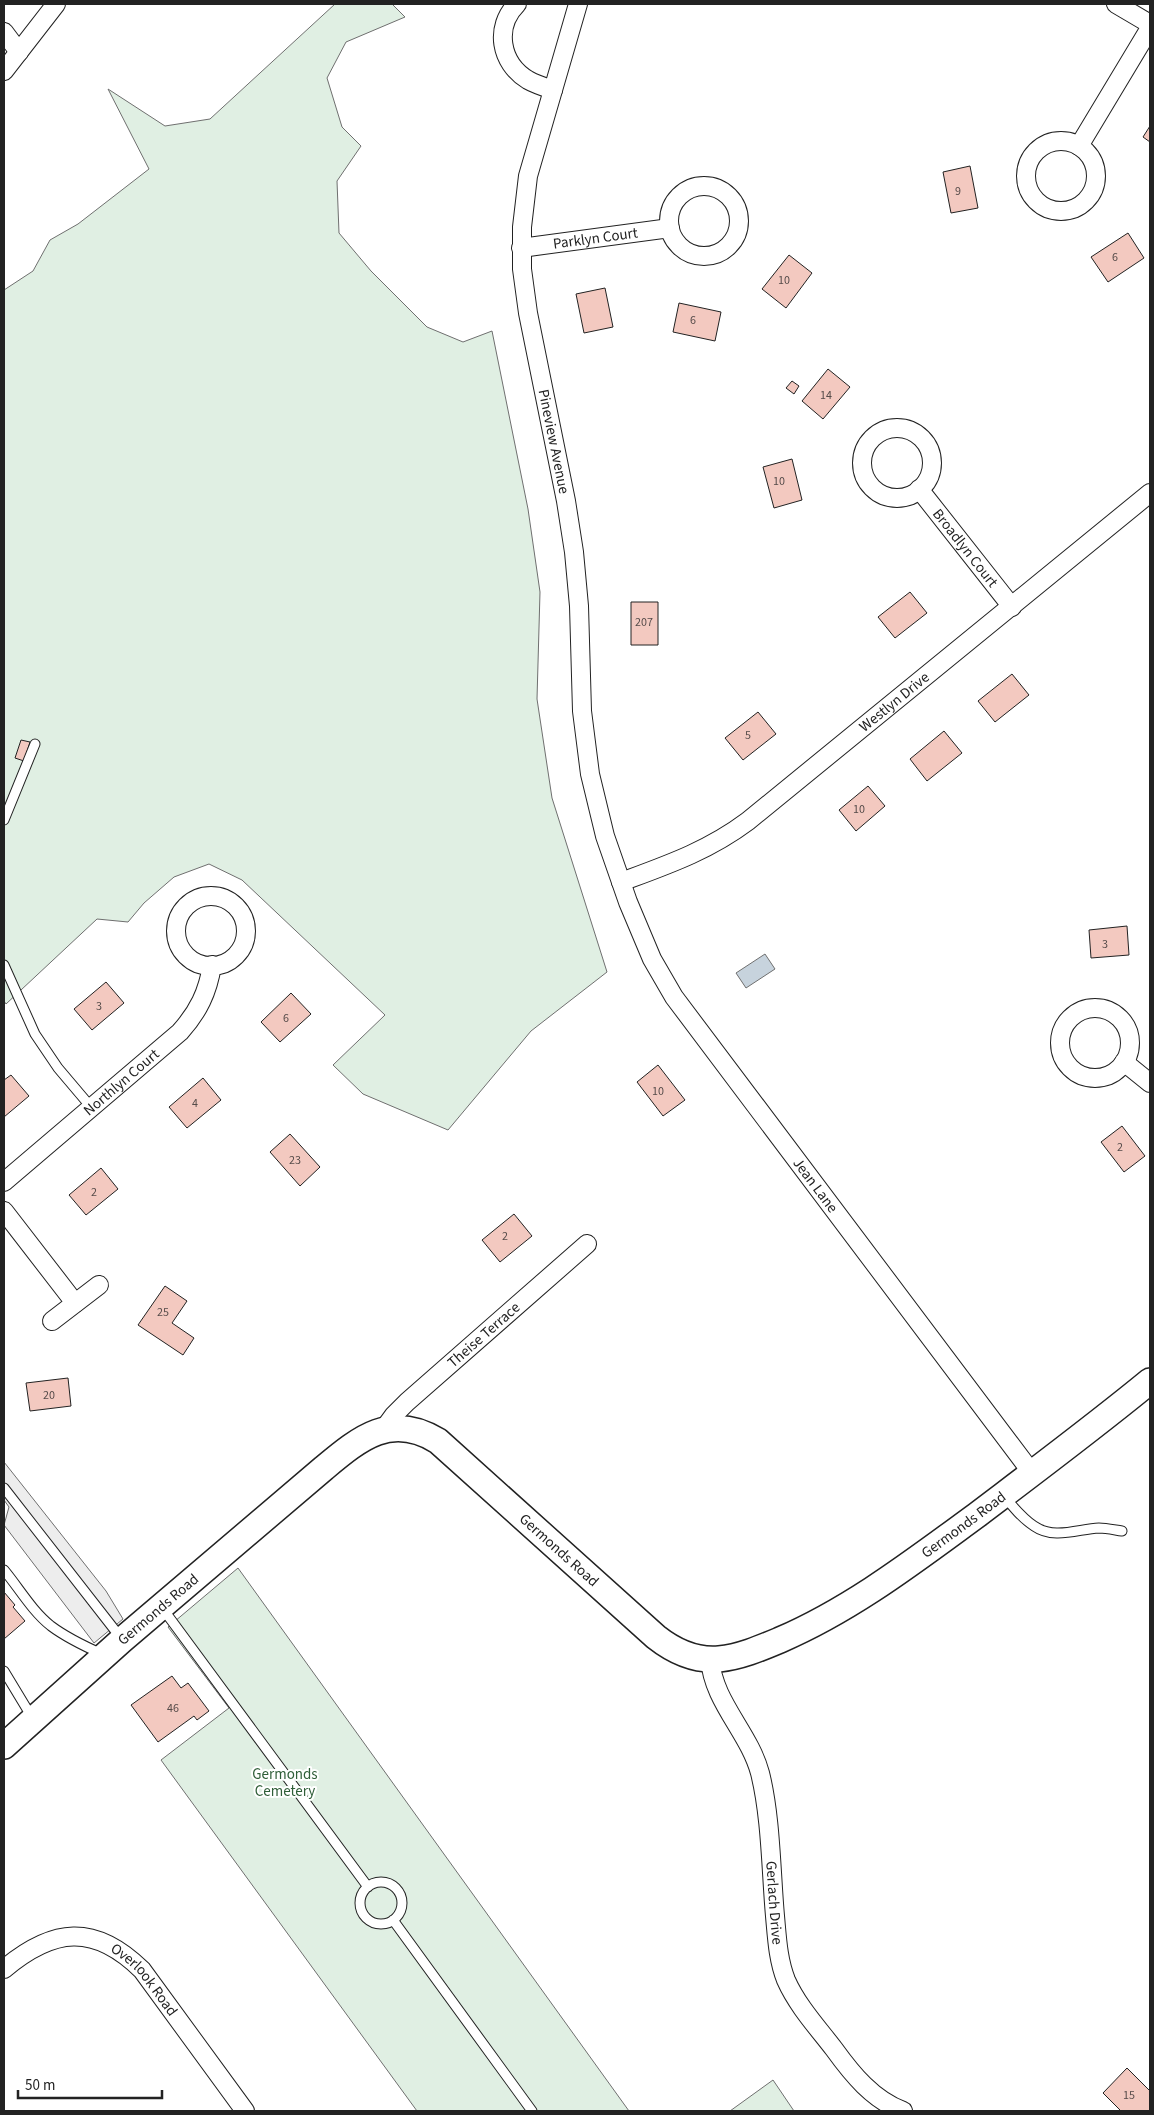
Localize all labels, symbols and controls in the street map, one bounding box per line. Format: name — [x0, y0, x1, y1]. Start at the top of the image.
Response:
house number: 9 — [955, 183, 961, 200]
street label: Parklyn Court — [552, 222, 639, 255]
house number: 6 — [1112, 249, 1118, 266]
house number: 10 — [778, 272, 790, 289]
house number: 6 — [690, 312, 696, 329]
street label: Pineview Avenue — [533, 387, 574, 496]
house number: 14 — [820, 387, 832, 404]
house number: 10 — [773, 473, 785, 490]
street label: Broadlyn Court — [927, 504, 1003, 592]
house number: 207 — [635, 614, 653, 631]
street label: Westlyn Drive — [855, 667, 934, 737]
house number: 5 — [745, 727, 751, 744]
house number: 10 — [853, 801, 865, 818]
house number: 3 — [1102, 936, 1108, 953]
house number: 3 — [96, 998, 102, 1015]
house number: 6 — [283, 1010, 289, 1027]
street label: Northlyn Court — [79, 1044, 164, 1121]
house number: 10 — [652, 1083, 664, 1100]
house number: 4 — [192, 1095, 198, 1112]
house number: 2 — [1117, 1139, 1123, 1156]
house number: 23 — [289, 1152, 301, 1169]
street label: Jean Lane — [788, 1154, 843, 1217]
house number: 2 — [91, 1184, 97, 1201]
house number: 2 — [502, 1228, 508, 1245]
street label: Theise Terrace — [443, 1297, 525, 1373]
house number: 25 — [157, 1304, 169, 1321]
house number: 20 — [43, 1387, 55, 1404]
street label: Germonds Road — [917, 1487, 1010, 1563]
street label: Germonds Road — [514, 1509, 603, 1592]
street label: Germonds Road — [113, 1569, 204, 1650]
house number: 46 — [167, 1700, 179, 1717]
park label: Germonds Cemetery — [252, 1764, 318, 1802]
street label: Gerlach Drive — [760, 1860, 788, 1946]
street label: Overlook Road — [106, 1938, 182, 2021]
scale bar — [18, 2068, 161, 2100]
text: 50 m — [25, 2075, 55, 2096]
house number: 15 — [1123, 2087, 1135, 2104]

